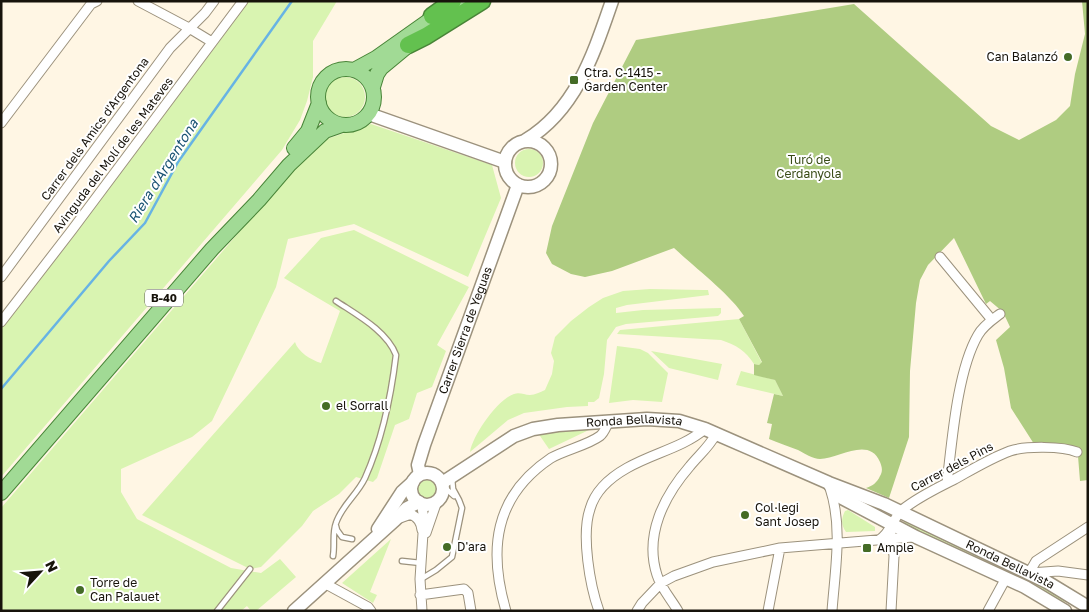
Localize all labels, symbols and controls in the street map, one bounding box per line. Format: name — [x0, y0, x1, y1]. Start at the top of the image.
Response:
place label: Can Balanzó — [987, 49, 1058, 64]
marker: Can Balanzó — [1062, 51, 1074, 63]
street label: Carrer dels Amics d'Argentona — [38, 54, 152, 203]
place label: Ctra. C-1415 - Garden Center — [584, 65, 668, 94]
street label: Avinguda del Molí de les Mateves — [49, 74, 176, 235]
marker: Ctra. C-1415 - Garden Center — [568, 74, 580, 86]
water label: Riera d'Argentona — [124, 115, 202, 226]
park label: Turó de Cerdanyola — [776, 152, 842, 181]
street label: Carrer Sierra de Yeguas — [435, 264, 495, 396]
road number: B-40 — [145, 290, 183, 306]
place label: el Sorrall — [336, 398, 389, 413]
marker: el Sorrall — [320, 400, 332, 412]
street label: Ronda Bellavista — [585, 411, 685, 430]
street label: Carrer dels Pins — [908, 439, 996, 495]
place label: Col·legi Sant Josep — [755, 500, 819, 529]
marker: Col·legi Sant Josep — [739, 509, 751, 521]
street label: Ronda Bellavista — [963, 536, 1058, 592]
place label: D'ara — [457, 539, 486, 554]
place label: Ample — [877, 540, 914, 555]
marker: D'ara — [441, 541, 453, 553]
marker: Ample — [861, 542, 873, 554]
north arrow — [15, 547, 65, 597]
text: N — [42, 558, 62, 575]
place label: Torre de Can Palauet — [90, 575, 160, 604]
marker: Torre de Can Palauet — [74, 584, 86, 596]

